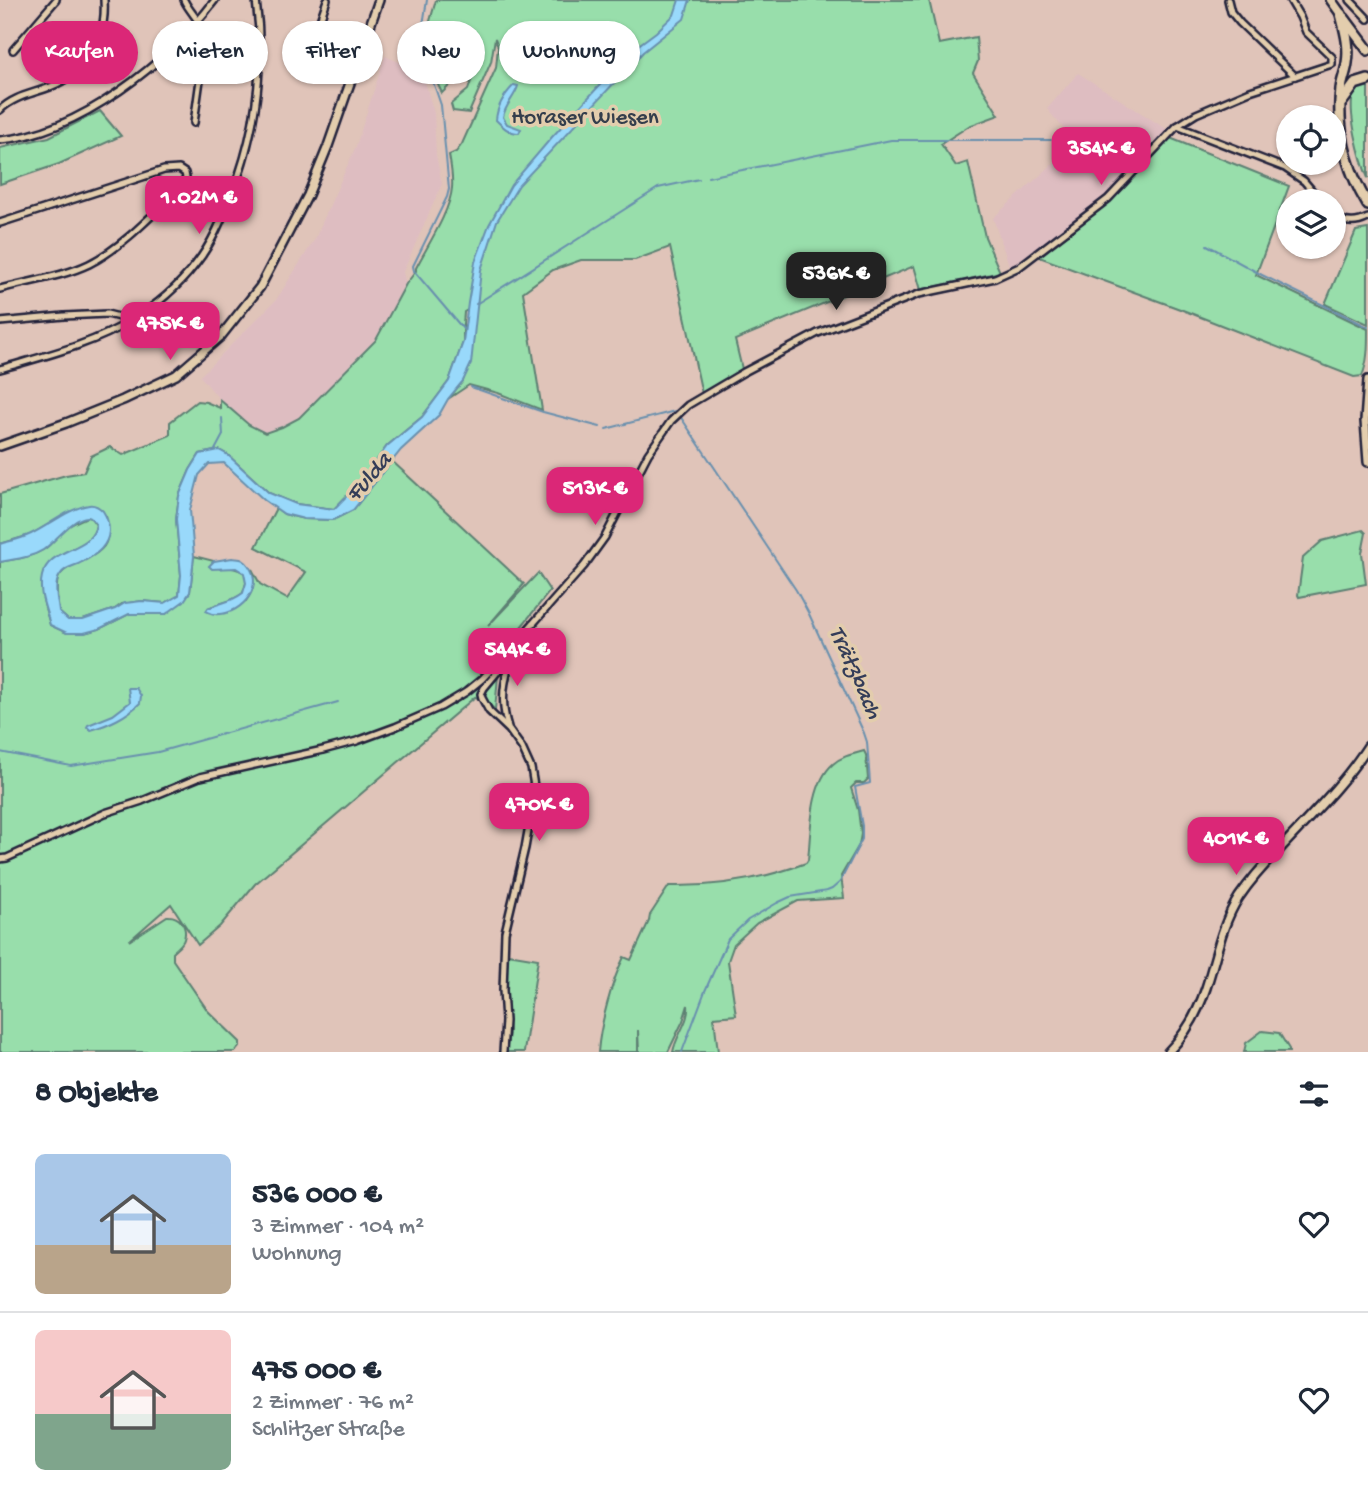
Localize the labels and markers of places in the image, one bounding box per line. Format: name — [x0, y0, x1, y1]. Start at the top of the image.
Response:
pin: 354K € — [1044, 128, 1158, 187]
pin: 1.02M € — [134, 176, 264, 236]
pin: 536K € — [779, 252, 893, 312]
pin: 475K € — [113, 302, 227, 362]
pin: 513K € — [538, 468, 652, 527]
pin: 544K € — [460, 628, 574, 688]
pin: 470K € — [482, 784, 596, 843]
pin: 401K € — [1179, 818, 1293, 877]

